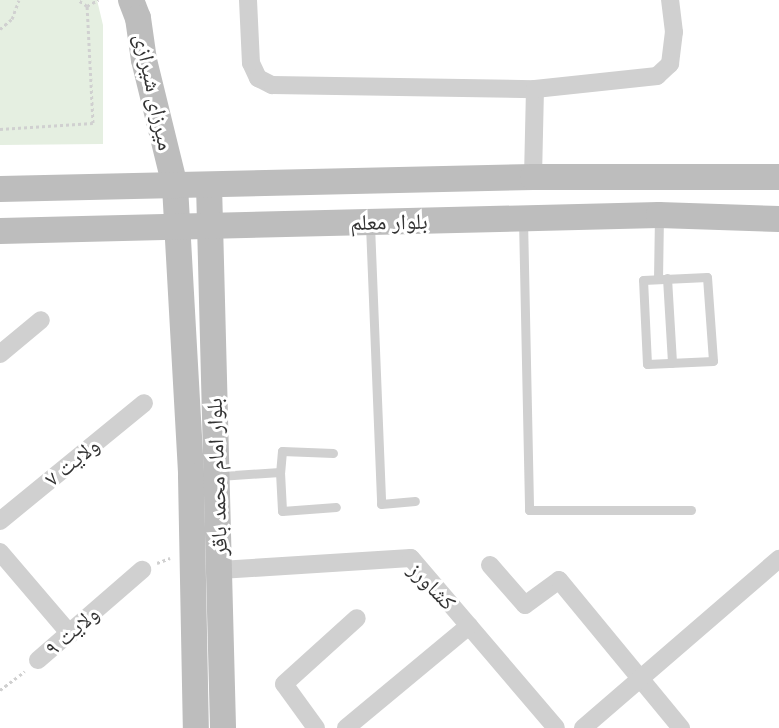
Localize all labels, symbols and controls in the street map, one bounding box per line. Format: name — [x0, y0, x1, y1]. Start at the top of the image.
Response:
street label: میرزای شیرازی — [129, 31, 179, 153]
street label: بلوار معلم — [350, 208, 428, 236]
street label: بلوار امام محمد باقر — [201, 397, 233, 557]
street label: ولایت ۷ — [39, 432, 105, 492]
street label: کشاورز — [403, 556, 461, 616]
street label: ولایت ۹ — [40, 600, 104, 662]

